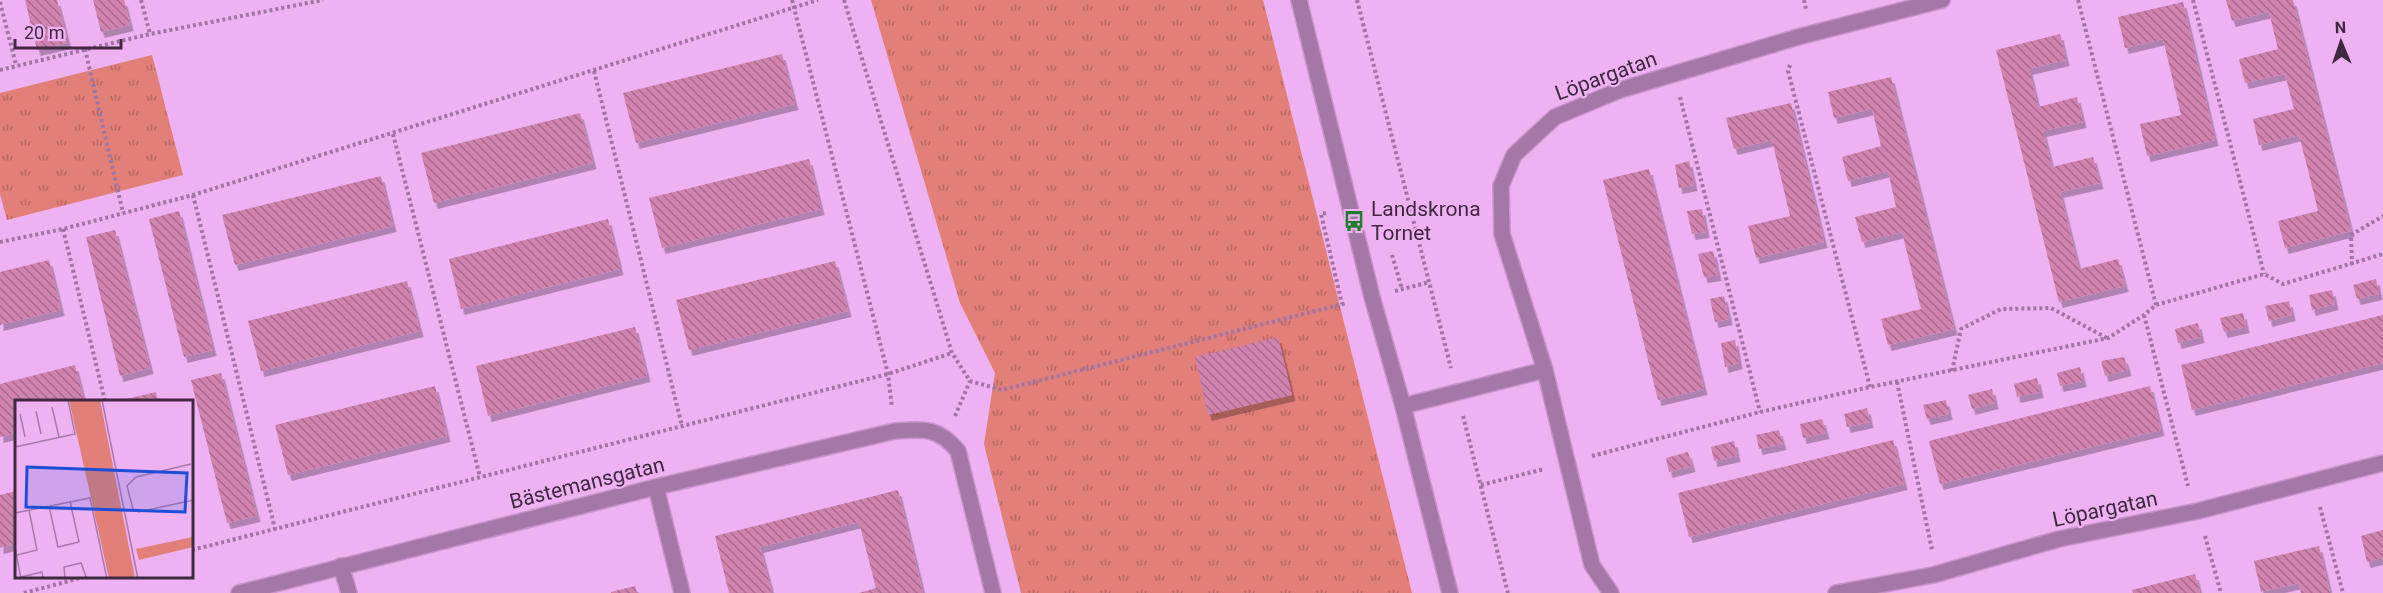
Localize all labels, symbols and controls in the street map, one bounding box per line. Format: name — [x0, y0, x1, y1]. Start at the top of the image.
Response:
scale bar — [15, 12, 122, 50]
north arrow — [2311, 12, 2371, 72]
text: N — [2335, 18, 2346, 37]
text: 20 m — [24, 22, 64, 43]
street label: Löpargatan — [1552, 47, 1660, 105]
place label: Landskrona Tornet — [1371, 197, 1481, 245]
bus stop icon: Landskrona Tornet — [1342, 209, 1366, 233]
inset map — [15, 400, 194, 578]
street label: Bästemansgatan — [507, 452, 667, 514]
street label: Löpargatan — [2050, 486, 2160, 532]

